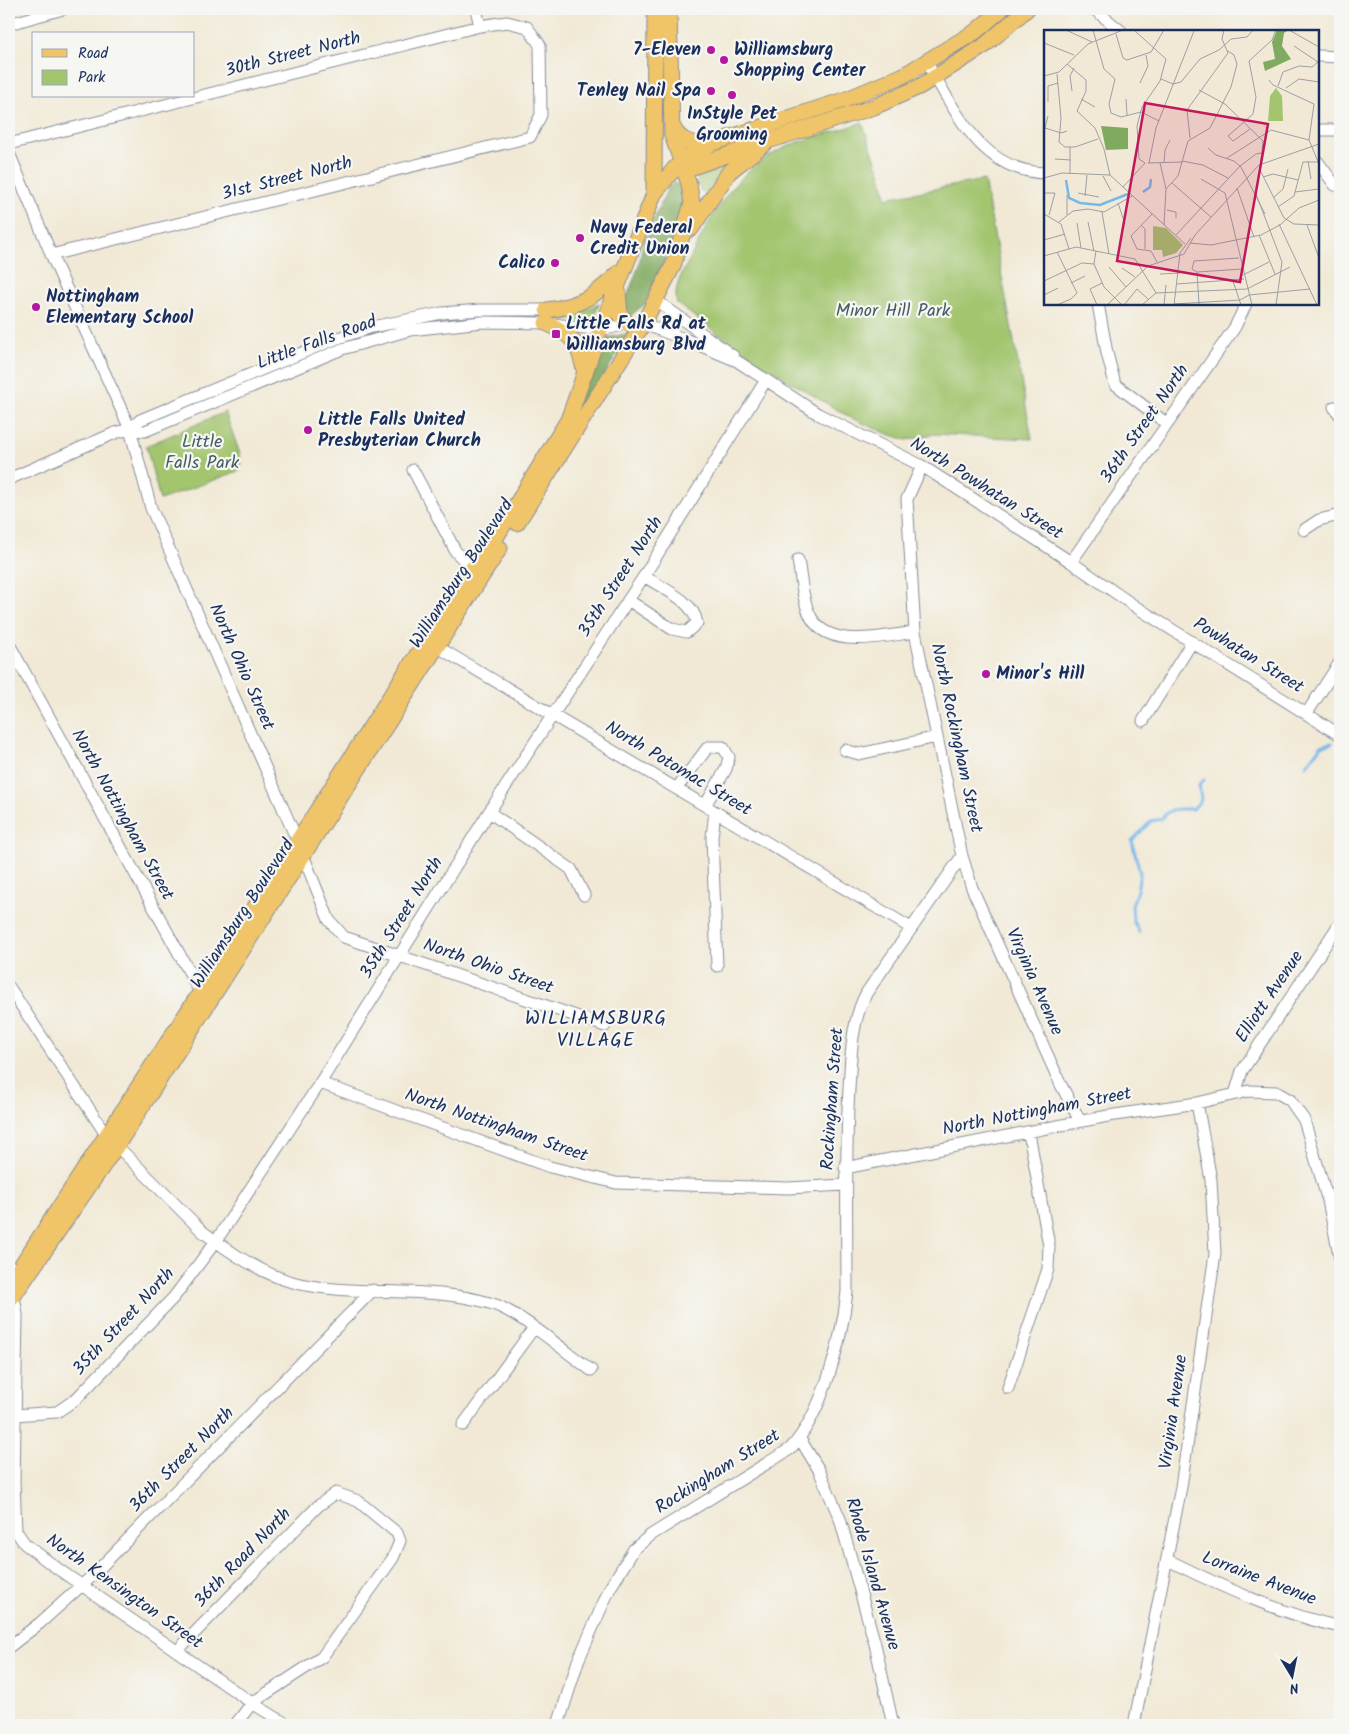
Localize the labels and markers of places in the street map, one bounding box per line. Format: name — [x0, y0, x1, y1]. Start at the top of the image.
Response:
place label: 7-Eleven — [633, 36, 701, 65]
place label: Williamsburg Shopping Center — [734, 36, 867, 86]
marker: 7-Eleven — [705, 44, 717, 56]
marker: Williamsburg Shopping Center — [718, 54, 730, 66]
place label: Tenley Nail Spa — [577, 77, 701, 106]
marker: Tenley Nail Spa — [705, 85, 717, 97]
marker: InStyle Pet Grooming — [726, 89, 738, 101]
place label: InStyle Pet Grooming — [687, 100, 778, 150]
place label: Navy Federal Credit Union — [590, 214, 692, 264]
marker: Navy Federal Credit Union — [574, 232, 586, 244]
place label: Calico — [498, 249, 545, 278]
marker: Calico — [549, 257, 561, 269]
place label: Nottingham Elementary School — [46, 283, 193, 333]
marker: Nottingham Elementary School — [30, 301, 42, 313]
place label: Little Falls Rd at Williamsburg Blvd — [566, 310, 707, 360]
marker: Little Falls Rd at Williamsburg Blvd — [550, 328, 562, 340]
place label: Little Falls United Presbyterian Church — [318, 406, 481, 456]
marker: Little Falls United Presbyterian Church — [302, 424, 314, 436]
place label: Minor's Hill — [996, 660, 1084, 689]
marker: Minor's Hill — [980, 668, 992, 680]

